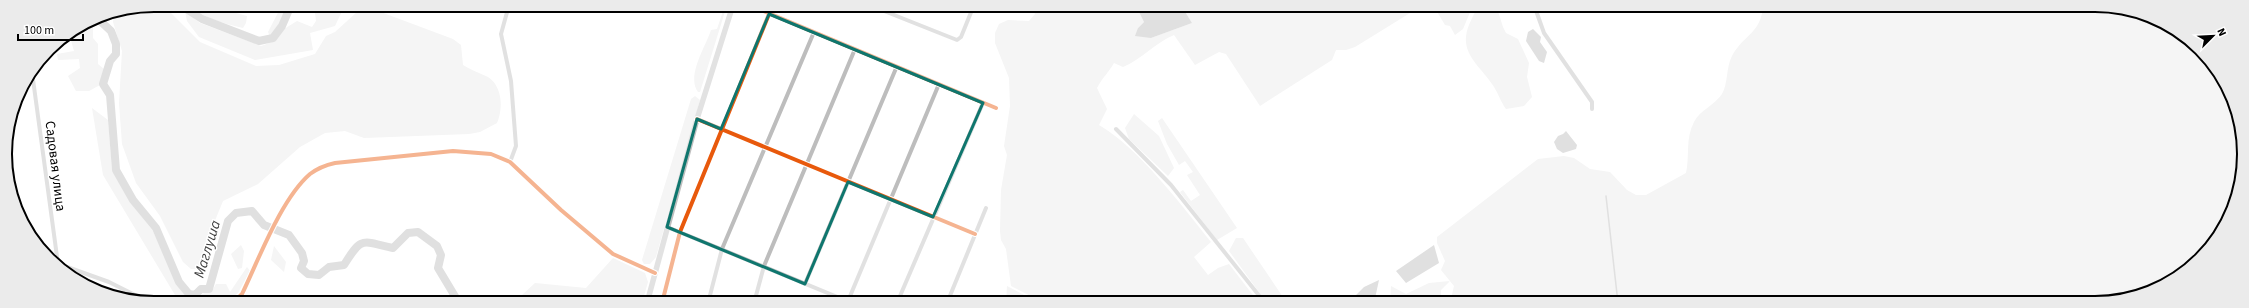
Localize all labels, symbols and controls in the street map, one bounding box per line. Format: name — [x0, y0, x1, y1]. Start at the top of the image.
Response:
scale bar — [18, 16, 83, 42]
north arrow — [2193, 16, 2233, 56]
text: 100 m — [24, 22, 54, 39]
text: N — [2213, 26, 2230, 39]
street label: Садовая улица — [40, 120, 70, 212]
water label: Маглуша — [189, 218, 226, 281]

